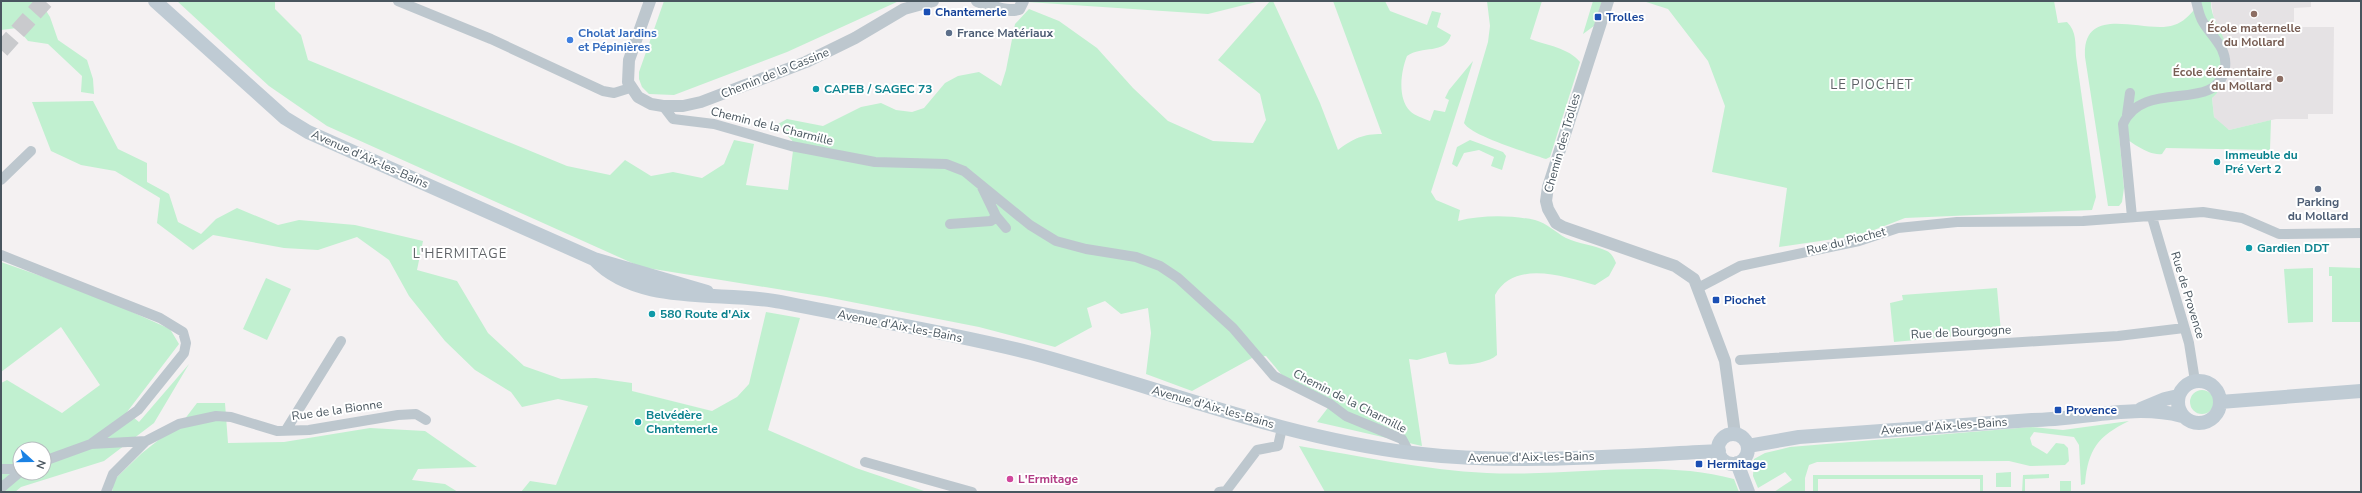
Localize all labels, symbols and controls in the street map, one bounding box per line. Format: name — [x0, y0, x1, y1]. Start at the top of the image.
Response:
place label: Chantemerle — [935, 4, 1007, 20]
marker: Chantemerle — [922, 7, 932, 17]
place label: Trolles — [1606, 9, 1644, 25]
marker: École maternelle du Mollard — [2249, 9, 2259, 19]
marker: Trolles — [1593, 12, 1603, 22]
place label: École maternelle du Mollard — [2207, 20, 2301, 50]
place label: Cholat Jardins et Pépinières — [578, 25, 657, 55]
place label: France Matériaux — [957, 25, 1053, 41]
marker: France Matériaux — [944, 28, 954, 38]
marker: Cholat Jardins et Pépinières — [565, 35, 575, 45]
street label: Chemin de la Cassine — [718, 44, 832, 102]
place label: École élémentaire du Mollard — [2173, 64, 2272, 94]
marker: École élémentaire du Mollard — [2275, 74, 2285, 84]
district label: LE PIOCHET — [1830, 76, 1914, 94]
place label: CAPEB / SAGEC 73 — [824, 81, 932, 97]
marker: CAPEB / SAGEC 73 — [811, 84, 821, 94]
street label: Chemin des Trolles — [1540, 91, 1584, 195]
street label: Chemin de la Charmille — [709, 103, 835, 149]
street label: Avenue d'Aix-les-Bains — [309, 126, 431, 192]
place label: Immeuble du Pré Vert 2 — [2225, 147, 2298, 177]
marker: Immeuble du Pré Vert 2 — [2212, 157, 2222, 167]
marker: Parking du Mollard — [2313, 184, 2323, 194]
place label: Parking du Mollard — [2288, 194, 2348, 224]
street label: Rue du Piochet — [1805, 223, 1888, 259]
place label: Gardien DDT — [2257, 240, 2330, 256]
marker: Gardien DDT — [2244, 243, 2254, 253]
district label: L'HERMITAGE — [413, 245, 507, 263]
street label: Rue de Provence — [2167, 250, 2209, 340]
place label: Piochet — [1724, 292, 1766, 308]
marker: Piochet — [1711, 295, 1721, 305]
place label: 580 Route d'Aix — [660, 306, 750, 322]
street label: Avenue d'Aix-les-Bains — [836, 306, 964, 346]
marker: 580 Route d'Aix — [647, 309, 657, 319]
street label: Rue de Bourgogne — [1910, 321, 2012, 343]
street label: Chemin de la Charmille — [1290, 365, 1410, 437]
street label: Avenue d'Aix-les-Bains — [1150, 382, 1276, 432]
street label: Rue de la Bionne — [291, 396, 383, 424]
place label: Provence — [2066, 402, 2117, 418]
marker: Provence — [2053, 405, 2063, 415]
place label: Belvédère Chantemerle — [646, 407, 718, 437]
street label: Avenue d'Aix-les-Bains — [1880, 414, 2008, 438]
marker: Belvédère Chantemerle — [633, 417, 643, 427]
north arrow — [12, 441, 52, 481]
street label: Avenue d'Aix-les-Bains — [1468, 448, 1595, 466]
place label: Hermitage — [1707, 456, 1766, 472]
text: N — [32, 458, 49, 471]
marker: Hermitage — [1694, 459, 1704, 469]
place label: L'Ermitage — [1018, 471, 1079, 487]
marker: L'Ermitage — [1005, 474, 1015, 484]

